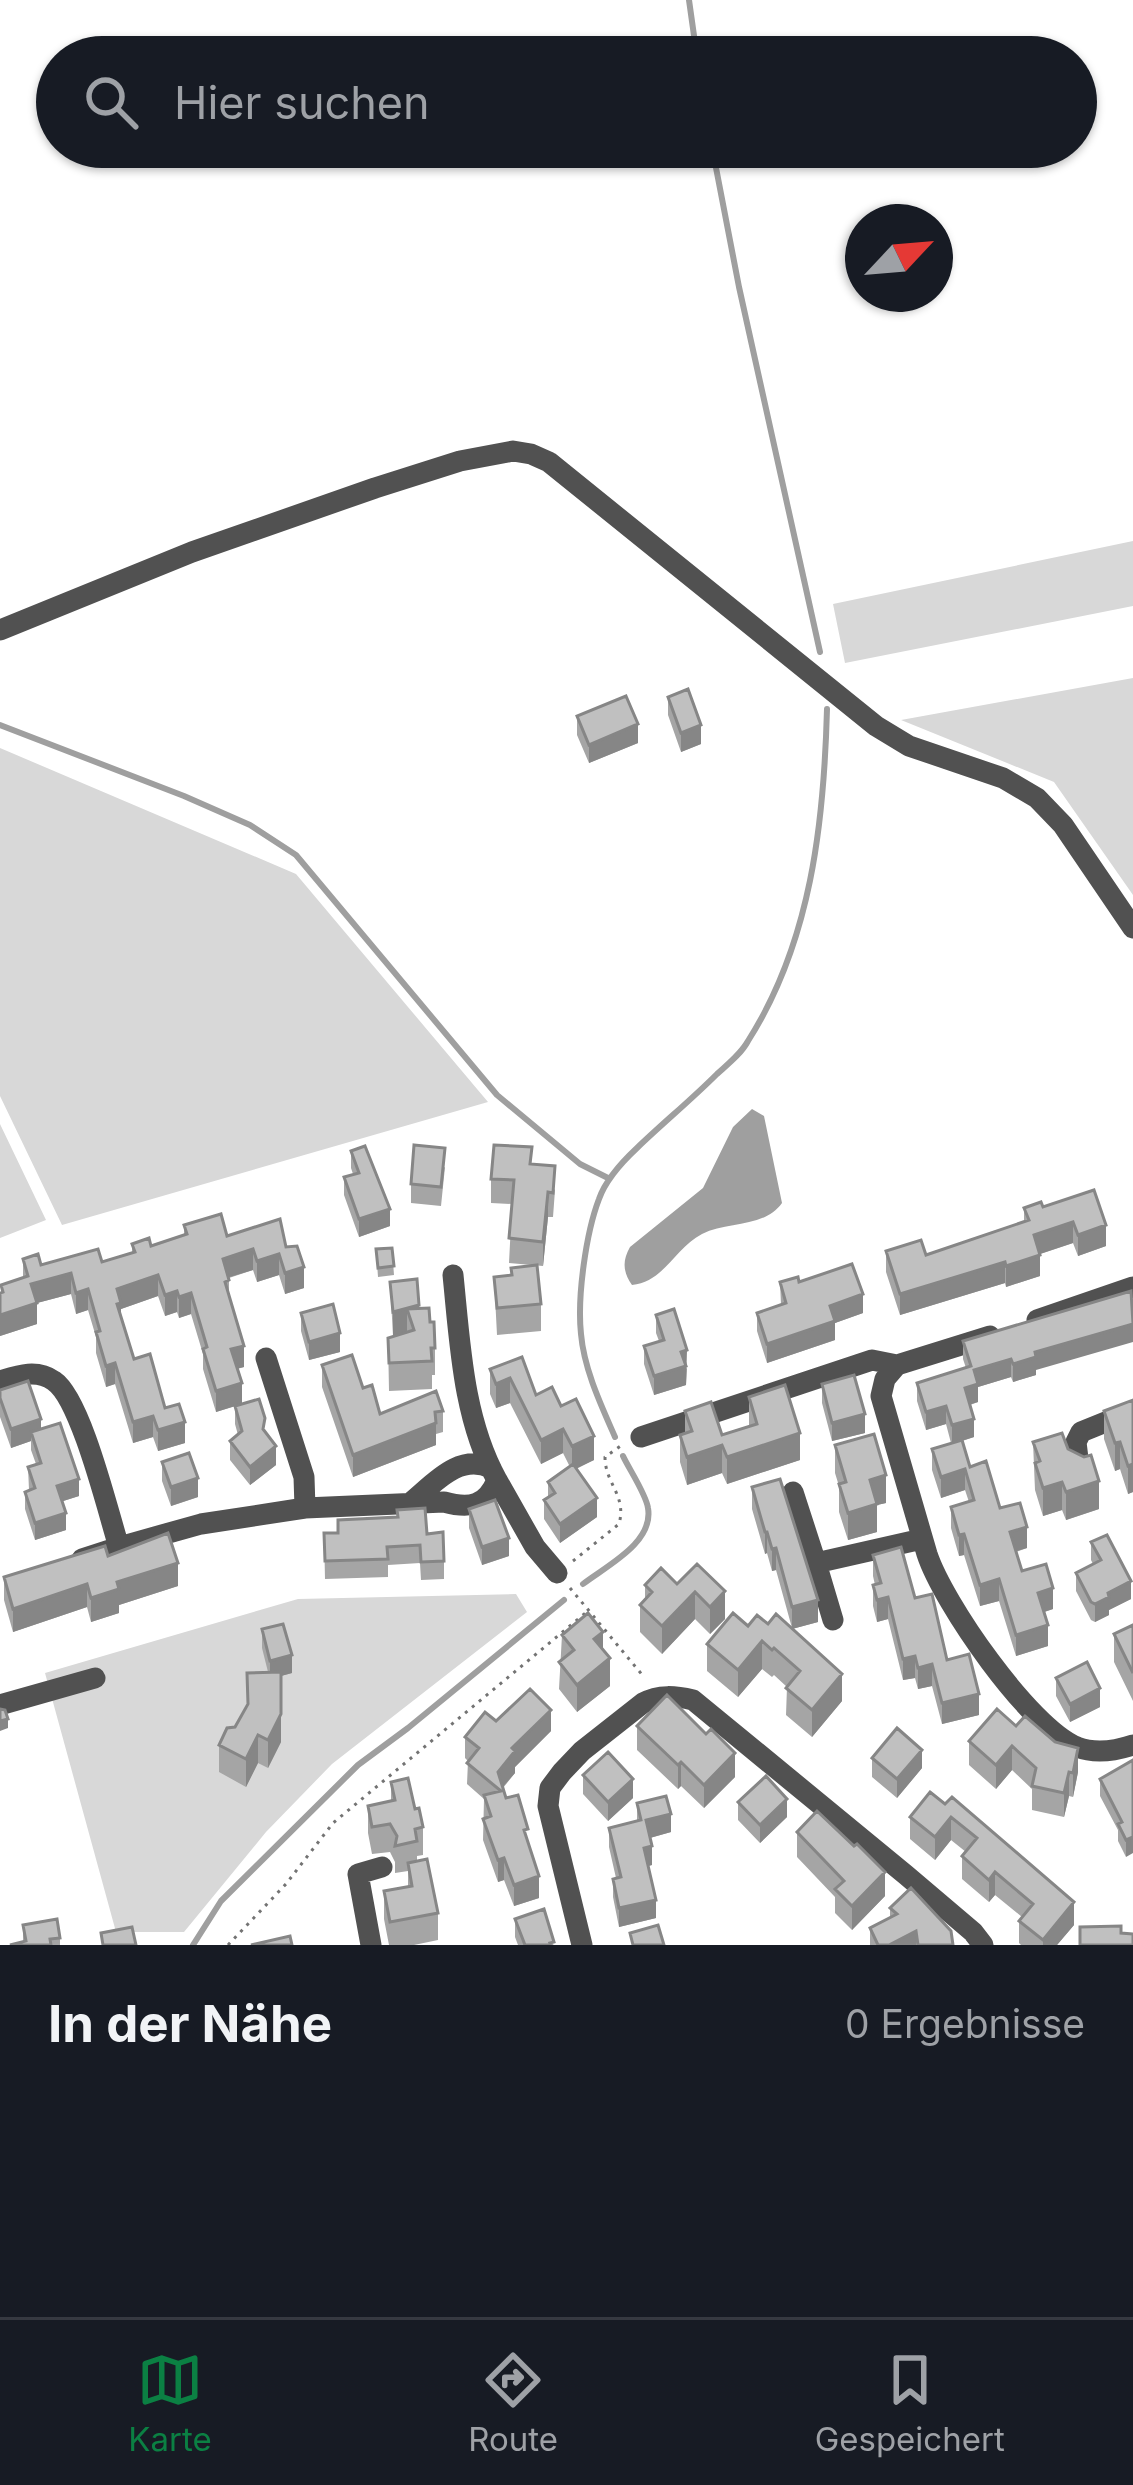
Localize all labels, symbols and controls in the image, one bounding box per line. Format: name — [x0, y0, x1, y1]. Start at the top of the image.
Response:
search box — [36, 36, 1097, 168]
icon: search — [78, 69, 144, 135]
text: Hier suchen — [174, 75, 430, 130]
north arrow — [845, 204, 953, 312]
text: In der Nähe — [48, 1993, 332, 2054]
text: 0 Ergebnisse — [845, 2000, 1085, 2047]
tab: Karte — [128, 2347, 212, 2459]
tab: Route — [468, 2347, 558, 2459]
tab: Gespeichert — [815, 2347, 1005, 2459]

